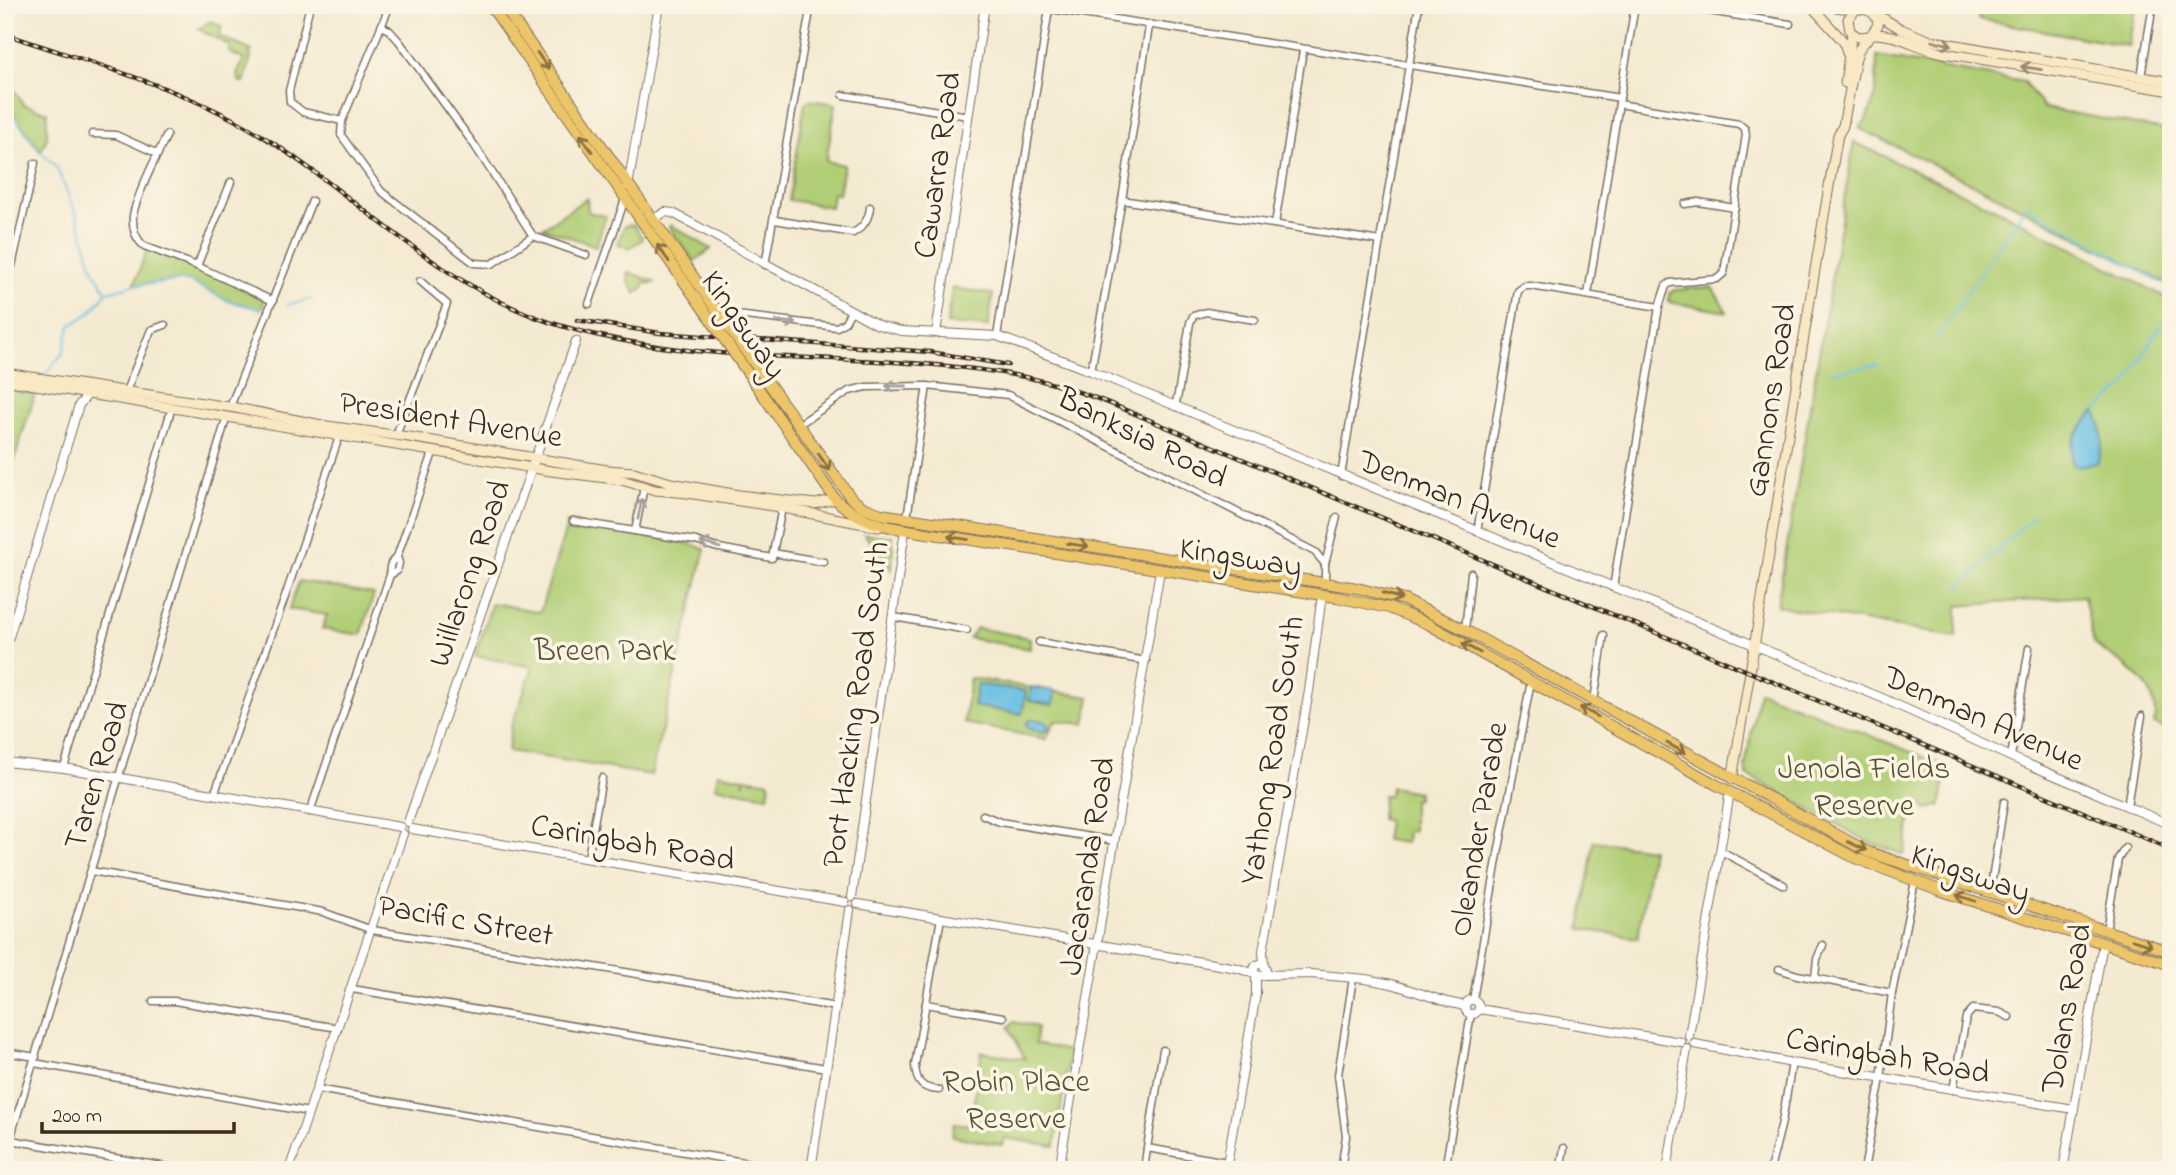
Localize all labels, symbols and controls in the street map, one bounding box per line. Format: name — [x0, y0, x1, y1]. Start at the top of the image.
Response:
one-way arrow — [1930, 36, 1953, 50]
one-way arrow — [536, 51, 550, 70]
one-way arrow — [2020, 61, 2043, 74]
street label: Cawarra Road — [903, 69, 976, 262]
one-way arrow — [579, 134, 593, 153]
one-way arrow — [656, 244, 670, 263]
street label: Kingsway — [687, 262, 797, 390]
street label: Gannons Road — [1734, 300, 1811, 501]
one-way arrow — [774, 315, 797, 328]
street label: Banksia Road — [1047, 376, 1235, 502]
one-way arrow — [885, 379, 908, 393]
street label: President Avenue — [335, 381, 566, 462]
street label: Denman Avenue — [1349, 439, 1568, 564]
one-way arrow — [817, 452, 831, 471]
street label: Willarong Road — [417, 475, 525, 674]
one-way arrow — [633, 498, 647, 521]
street label: Kingsway — [1176, 527, 1305, 592]
one-way arrow — [947, 531, 970, 544]
one-way arrow — [700, 538, 722, 551]
street label: Port Hacking Road South — [811, 538, 904, 871]
one-way arrow — [1066, 538, 1089, 551]
one-way arrow — [1381, 591, 1403, 604]
street label: Yathong Road South — [1230, 613, 1319, 888]
park label: Breen Park — [533, 629, 677, 676]
one-way arrow — [1462, 641, 1482, 655]
street label: Denman Avenue — [1874, 655, 2091, 786]
street label: Taren Road — [53, 696, 143, 856]
one-way arrow — [1580, 705, 1600, 719]
street label: Oleander Parade — [1438, 718, 1523, 941]
one-way arrow — [1666, 741, 1686, 755]
park label: Jenola Fields Reserve — [1778, 747, 1950, 831]
street label: Jacaranda Road — [1049, 754, 1130, 979]
street label: Caringbah Road — [527, 803, 738, 886]
street label: Kingsway — [1904, 833, 2036, 918]
one-way arrow — [1846, 840, 1867, 854]
street label: Pacific Street — [374, 884, 557, 961]
one-way arrow — [1955, 891, 1977, 904]
street label: Dolans Road — [2030, 920, 2106, 1098]
one-way arrow — [2131, 937, 2153, 950]
street label: Caringbah Road — [1782, 1016, 1993, 1099]
park label: Robin Place Reserve — [942, 1060, 1090, 1144]
scale bar — [42, 1091, 234, 1135]
text: 200 m — [52, 1102, 102, 1132]

